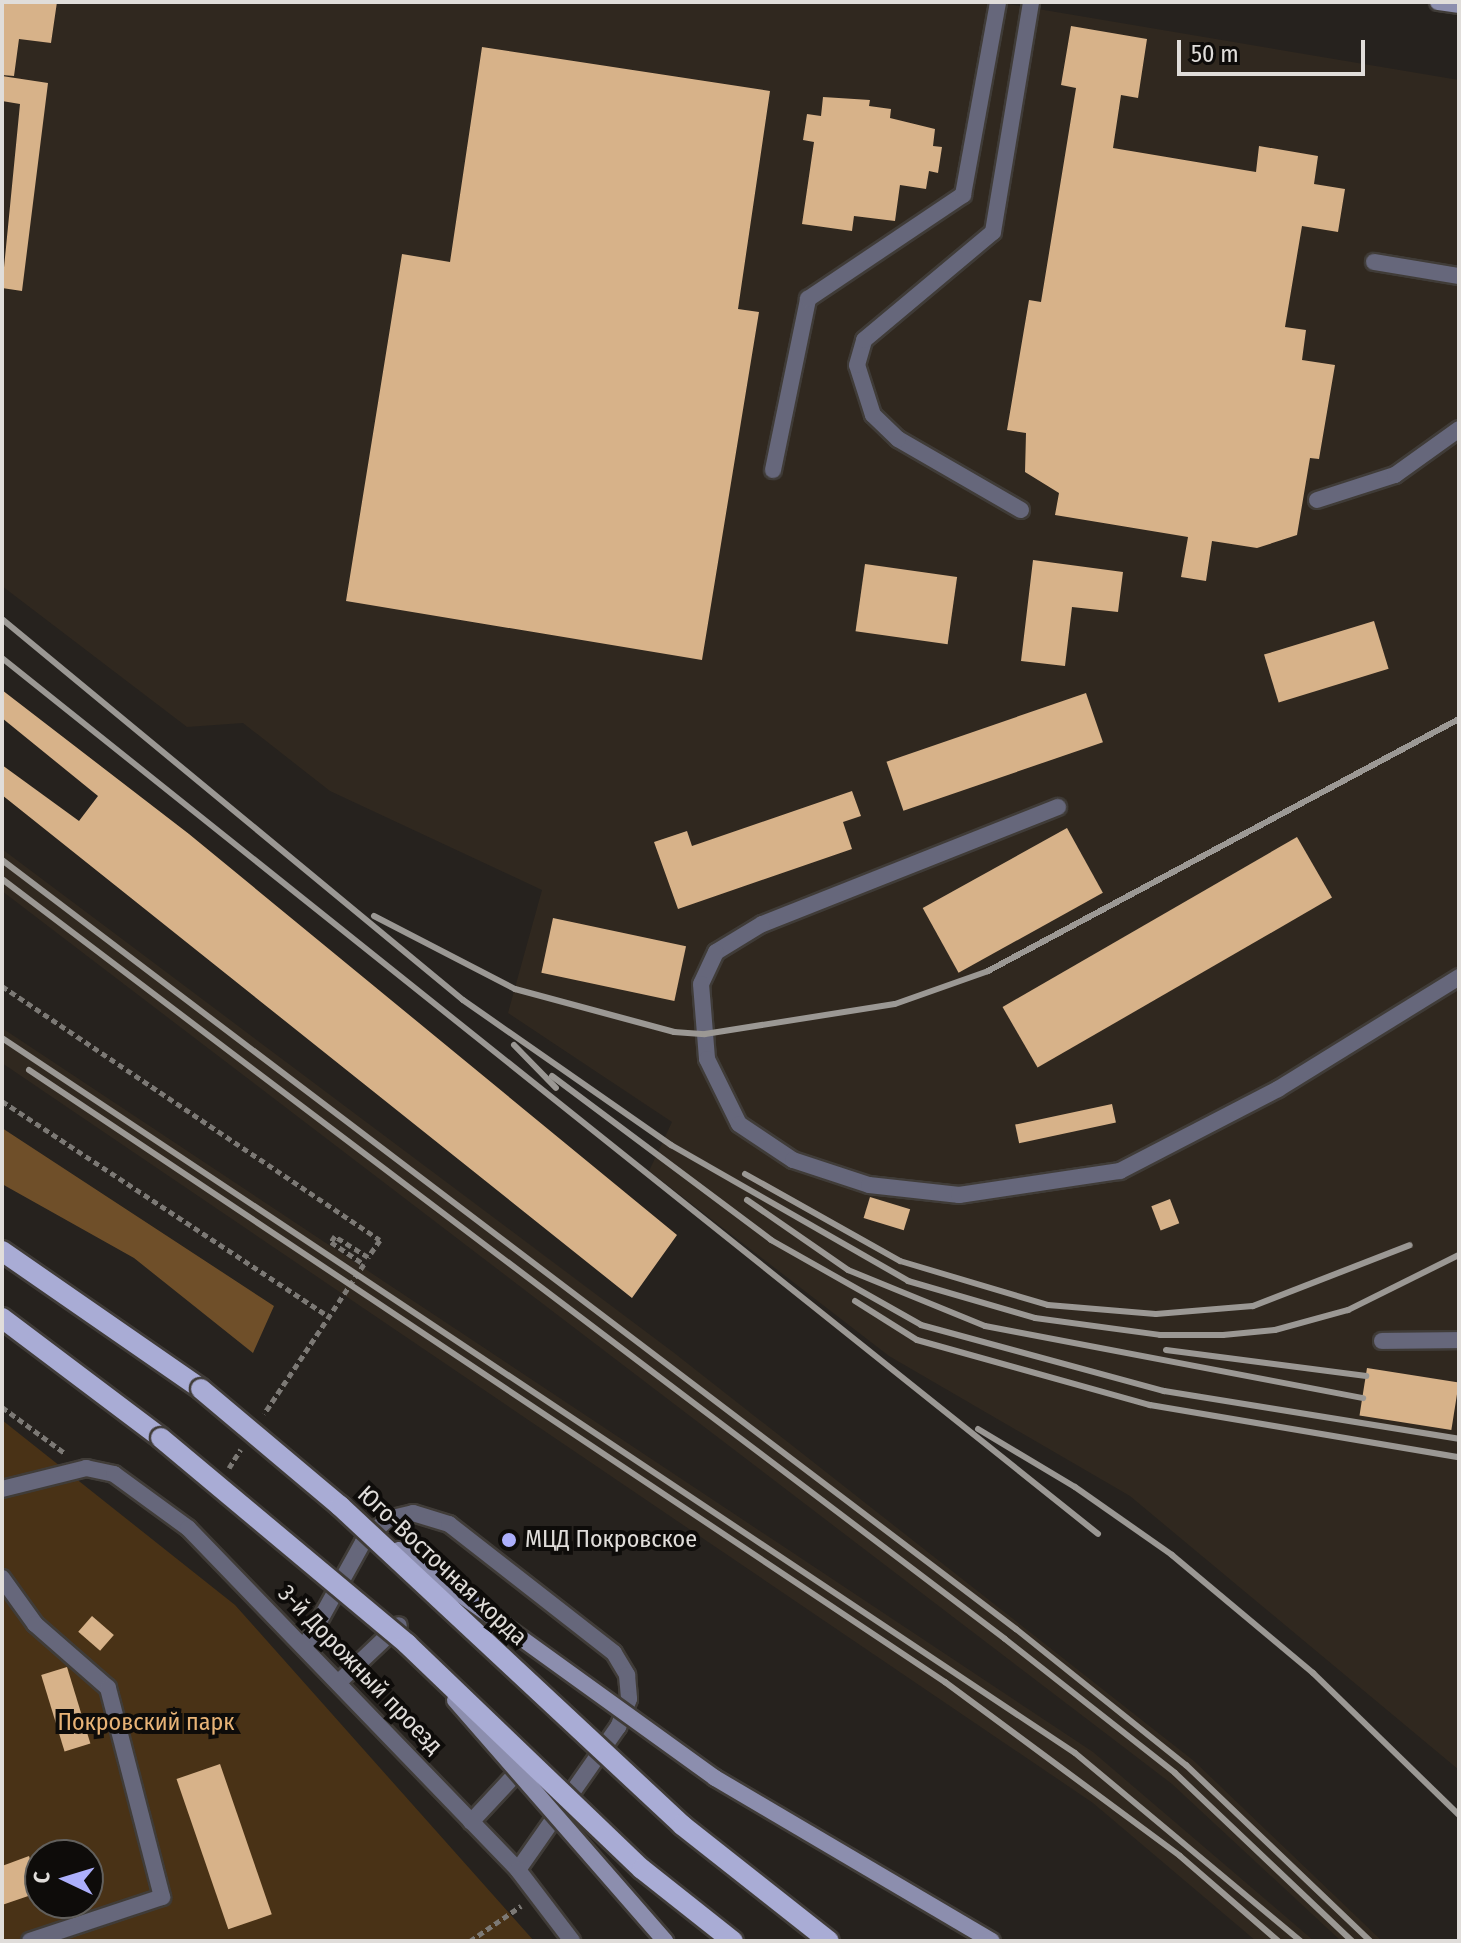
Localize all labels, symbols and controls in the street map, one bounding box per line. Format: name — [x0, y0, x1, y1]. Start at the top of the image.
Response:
scale bar — [1181, 24, 1369, 74]
text: 50 m — [1191, 40, 1239, 68]
street label: Юго-Восточная хорда — [351, 1480, 533, 1652]
place label: МЦД Покровское — [525, 1526, 697, 1554]
marker: МЦД Покровское — [500, 1531, 518, 1549]
street label: 3-й Дорожный проезд — [272, 1579, 448, 1761]
park label: Покровский парк — [57, 1709, 235, 1737]
north arrow — [24, 1839, 104, 1919]
text: С — [28, 1871, 55, 1884]

